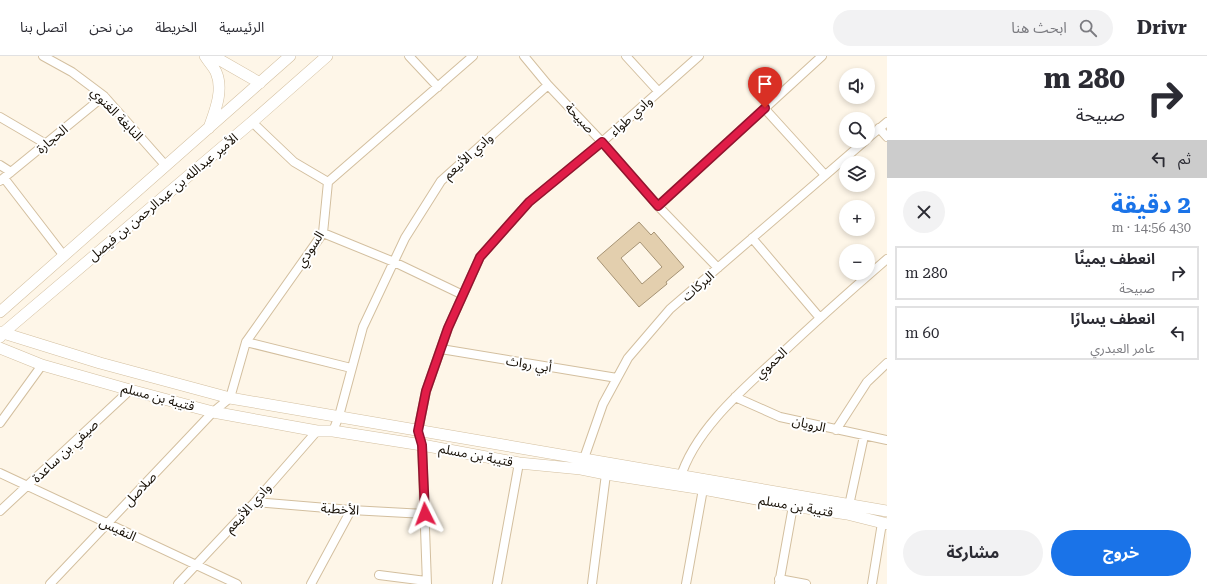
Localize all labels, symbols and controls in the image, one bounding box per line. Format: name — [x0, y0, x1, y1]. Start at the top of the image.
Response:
search box — [833, 10, 1113, 46]
text: Drivr — [1137, 16, 1187, 39]
icon: search — [1077, 17, 1099, 39]
text: اتصل بنا — [20, 19, 67, 35]
text: من نحن — [89, 19, 133, 35]
text: الخريطة — [155, 19, 197, 35]
text: الرئيسية — [219, 19, 264, 35]
text: ابحث هنا — [1011, 19, 1067, 37]
text: 280 m — [1044, 62, 1125, 95]
pin — [748, 67, 782, 108]
map controls — [839, 68, 875, 280]
button: sound — [839, 68, 875, 104]
icon: right — [1139, 72, 1191, 124]
icon: arrive — [754, 73, 776, 95]
street label: النابغة الغنوي — [86, 84, 146, 146]
street label: وادي طواء — [607, 93, 657, 141]
street label: صبيحة — [562, 100, 598, 136]
text: صبيحة — [1076, 104, 1125, 125]
button: search — [839, 112, 875, 148]
street label: الحجارة — [33, 122, 71, 156]
street label: الأمير عبدالله بن عبدالرحمن بن فيصل — [85, 130, 241, 265]
street label: وادي الأنيعم — [440, 130, 498, 184]
icon: left — [1148, 148, 1170, 170]
text: ثم — [1178, 150, 1191, 168]
button: layers — [839, 156, 875, 192]
button: close — [903, 191, 945, 233]
text: 2 دقيقة — [1111, 191, 1191, 219]
button: + — [839, 200, 875, 236]
text: 430 m · 14:56 — [1112, 220, 1191, 235]
street label: السودي — [293, 228, 329, 271]
button: − — [839, 244, 875, 280]
text: انعطف يمينًا — [1075, 250, 1155, 268]
icon: right — [1167, 262, 1189, 284]
text: 280 m — [905, 264, 948, 282]
street label: البركات — [679, 268, 717, 304]
text: صبيحة — [1119, 281, 1155, 296]
text: انعطف يسارًا — [1071, 310, 1155, 328]
icon: left — [1167, 322, 1189, 344]
text: 60 m — [905, 324, 939, 342]
text: عامر العبدري — [1090, 341, 1155, 356]
street label: الحموي — [752, 344, 792, 384]
street label: أبي رواث — [505, 352, 553, 378]
street label: قتيبة بن مسلم — [119, 380, 196, 417]
street label: الرويان — [791, 413, 827, 436]
street label: صيفي بن ساعدة — [29, 416, 103, 488]
street label: قتيبة بن مسلم — [437, 440, 514, 472]
street label: صلاصل — [121, 469, 160, 510]
street label: وادي الأنيعم — [222, 480, 276, 538]
street label: قتيبة بن مسلم — [757, 492, 834, 523]
position arrow — [404, 493, 446, 535]
street label: الأخطبة — [320, 500, 360, 518]
street label: النفيس — [97, 514, 139, 545]
button: مشاركة — [903, 530, 1043, 576]
button: خروج — [1051, 530, 1191, 576]

